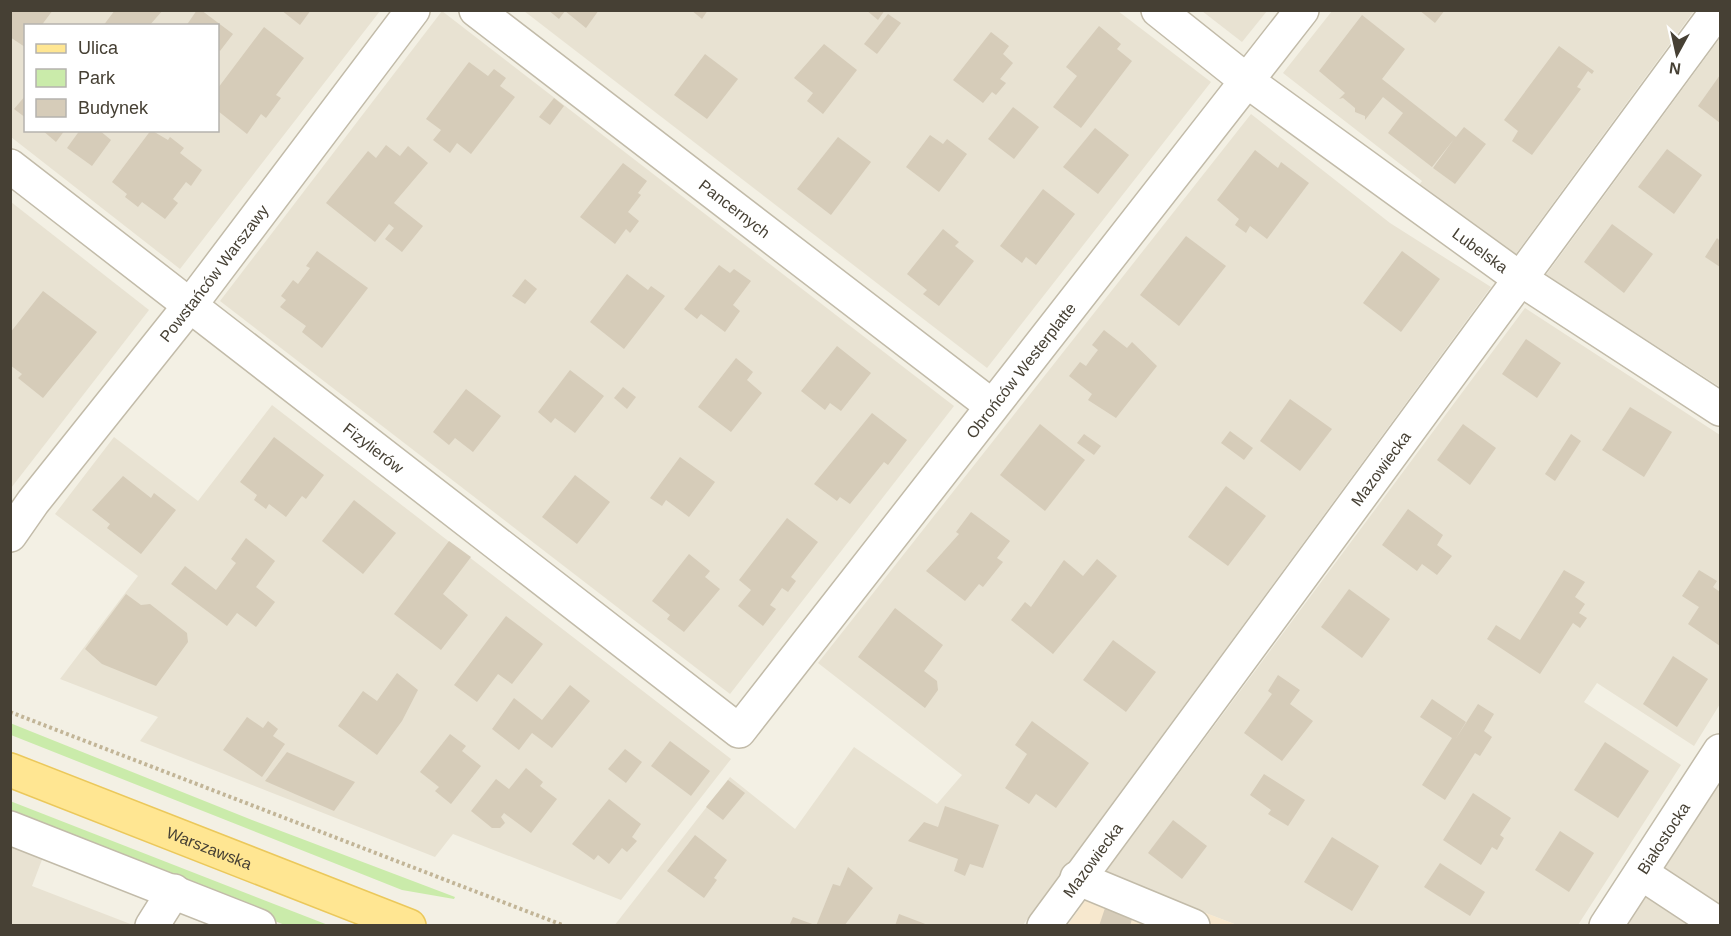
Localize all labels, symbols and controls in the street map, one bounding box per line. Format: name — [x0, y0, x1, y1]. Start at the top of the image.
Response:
legend — [24, 24, 219, 132]
north arrow — [1647, 24, 1707, 84]
text: Ulica — [78, 38, 119, 58]
text: N — [1668, 59, 1682, 78]
text: Park — [78, 68, 116, 88]
text: Budynek — [78, 98, 149, 118]
street label: Pancernych — [696, 176, 773, 241]
street label: Powstańców Warszawy — [156, 201, 271, 345]
street label: Lubelska — [1449, 224, 1511, 276]
street label: Obrońców Westerplatte — [963, 299, 1079, 441]
street label: Fizylierów — [340, 419, 407, 477]
street label: Mazowiecka — [1348, 428, 1414, 509]
street label: Białostocka — [1634, 799, 1693, 877]
street label: Mazowiecka — [1060, 819, 1126, 900]
street label: Warszawska — [164, 824, 254, 872]

